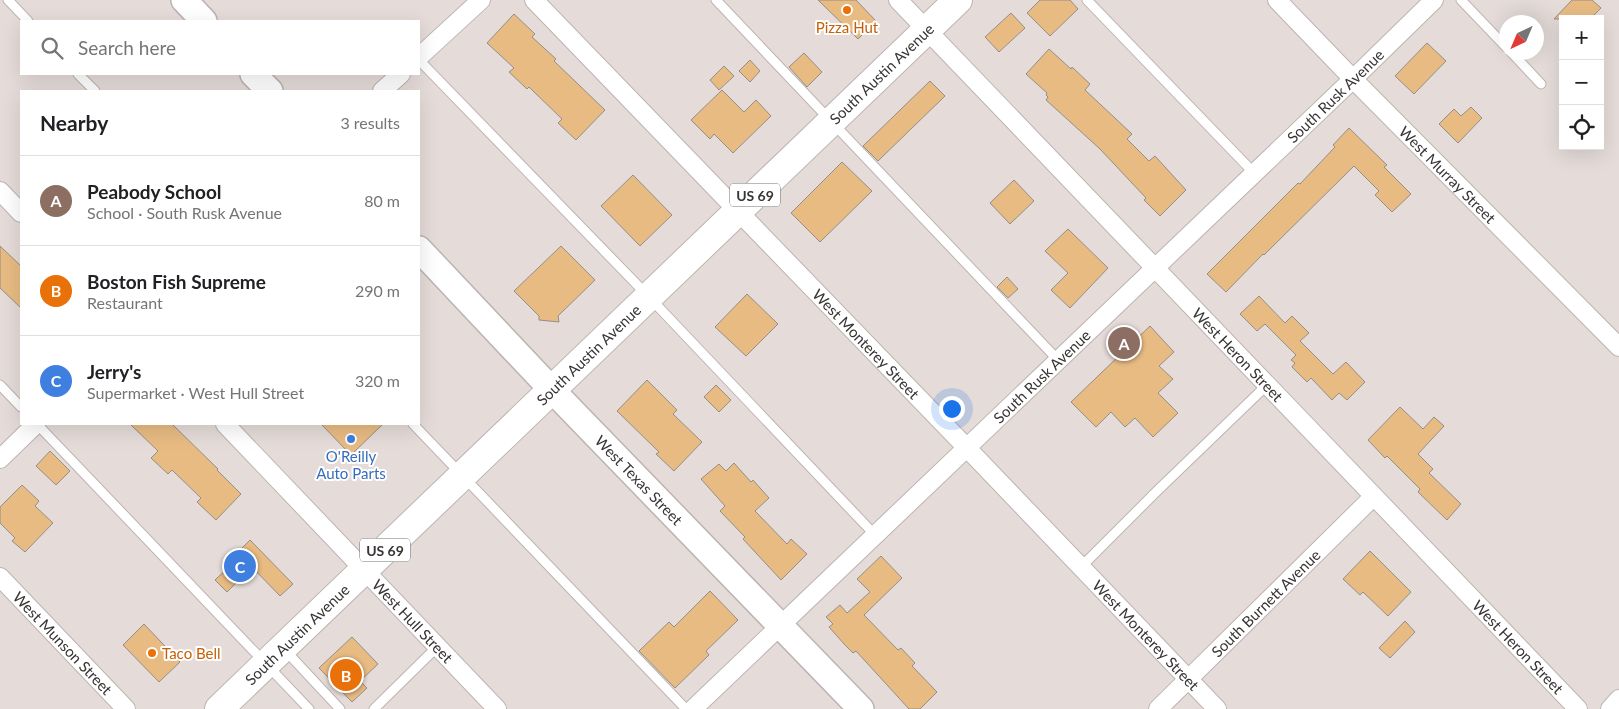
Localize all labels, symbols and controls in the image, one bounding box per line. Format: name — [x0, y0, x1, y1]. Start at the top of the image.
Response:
marker: Pizza Hut — [841, 4, 853, 16]
north arrow — [1499, 15, 1544, 60]
map controls — [1559, 15, 1604, 150]
button: + — [1559, 15, 1604, 60]
place label: Pizza Hut — [816, 18, 879, 36]
street label: South Austin Avenue — [826, 19, 937, 128]
search box — [20, 20, 420, 75]
icon: search — [38, 34, 66, 62]
text: Search here — [78, 36, 176, 59]
street label: South Rusk Avenue — [1283, 45, 1387, 146]
button: − — [1559, 60, 1604, 105]
button: locate — [1559, 105, 1604, 150]
text: Nearby — [40, 110, 108, 135]
text: 3 results — [340, 113, 400, 132]
street label: West Murray Street — [1396, 122, 1500, 227]
text: Peabody School — [87, 180, 222, 203]
road number: US 69 — [730, 184, 780, 206]
text: A — [50, 191, 62, 210]
text: 80 m — [364, 191, 400, 210]
text: School · South Rusk Avenue — [87, 203, 282, 222]
text: Boston Fish Supreme — [87, 270, 266, 293]
text: B — [51, 281, 61, 300]
text: 290 m — [355, 281, 400, 300]
street label: West Monterey Street — [809, 285, 924, 403]
text: Restaurant — [87, 293, 163, 312]
street label: South Austin Avenue — [533, 300, 644, 409]
street label: West Heron Street — [1189, 304, 1287, 405]
pin: A — [1108, 324, 1140, 362]
street label: South Rusk Avenue — [989, 326, 1094, 427]
text: Jerry's — [87, 360, 141, 383]
text: C — [51, 371, 61, 390]
text: 320 m — [355, 371, 400, 390]
text: Supermarket · West Hull Street — [87, 383, 304, 402]
your location — [939, 396, 965, 422]
street label: West Texas Street — [592, 431, 687, 529]
marker: O'Reilly Auto Parts — [345, 433, 357, 445]
place label: O'Reilly Auto Parts — [316, 447, 386, 482]
road number: US 69 — [360, 538, 410, 562]
street label: South Burnett Avenue — [1207, 545, 1324, 660]
pin: C — [224, 547, 256, 585]
street label: West Hull Street — [369, 575, 457, 667]
street label: West Monterey Street — [1089, 576, 1203, 694]
street label: South Austin Avenue — [241, 580, 353, 688]
street label: West Munson Street — [9, 588, 117, 699]
street label: West Heron Street — [1469, 596, 1568, 698]
place label: Taco Bell — [162, 644, 221, 662]
marker: Taco Bell — [146, 647, 158, 659]
pin: B — [330, 656, 362, 694]

